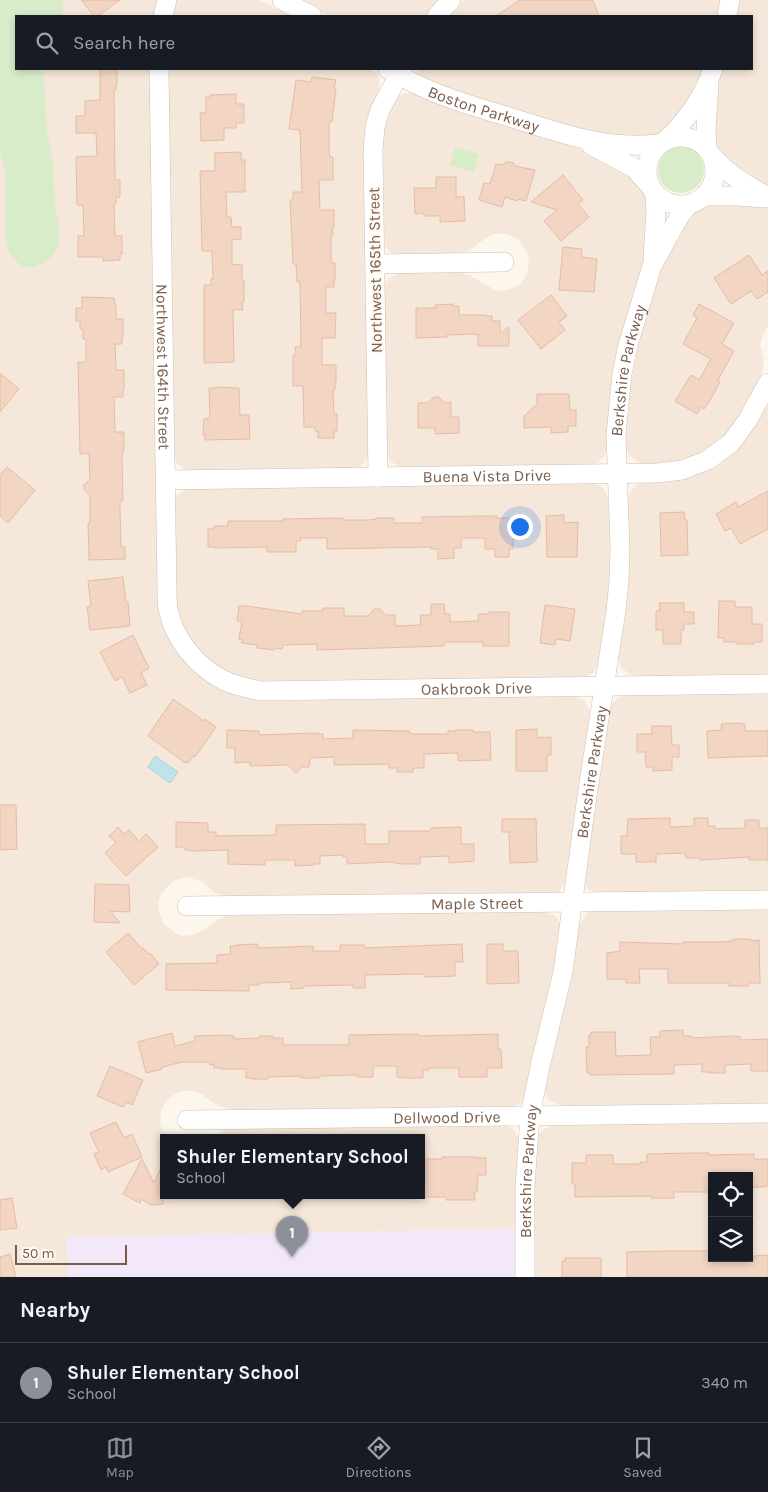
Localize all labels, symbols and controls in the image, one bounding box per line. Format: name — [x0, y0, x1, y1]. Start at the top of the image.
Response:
search box — [15, 15, 753, 70]
icon: search — [33, 29, 61, 57]
text: Search here — [73, 32, 175, 54]
street label: Boston Parkway — [425, 81, 542, 136]
street label: Northwest 165th Street — [364, 187, 386, 353]
street label: Northwest 164th Street — [153, 284, 174, 450]
street label: Berkshire Parkway — [606, 301, 649, 437]
street label: Buena Vista Drive — [423, 465, 551, 486]
your location — [507, 514, 533, 540]
street label: Oakbrook Drive — [421, 678, 532, 698]
street label: Berkshire Parkway — [572, 704, 611, 839]
street label: Maple Street — [431, 893, 523, 913]
street label: Berkshire Parkway — [515, 1102, 542, 1238]
street label: Dellwood Drive — [393, 1107, 501, 1127]
popup — [160, 1134, 425, 1199]
text: Shuler Elementary School — [176, 1146, 409, 1168]
text: School — [176, 1168, 226, 1187]
map controls — [708, 1172, 753, 1262]
button: locate — [708, 1172, 753, 1217]
pin: 1 — [276, 1216, 308, 1257]
button: layers — [708, 1217, 753, 1262]
scale bar — [15, 1242, 128, 1265]
text: 50 m — [22, 1245, 55, 1262]
text: Nearby — [20, 1298, 90, 1322]
text: Shuler Elementary School — [67, 1362, 300, 1384]
text: 1 — [33, 1373, 39, 1392]
text: 340 m — [701, 1373, 748, 1392]
text: School — [67, 1384, 117, 1403]
tab: Map — [106, 1434, 134, 1481]
tab: Directions — [346, 1434, 412, 1481]
tab: Saved — [623, 1434, 662, 1481]

